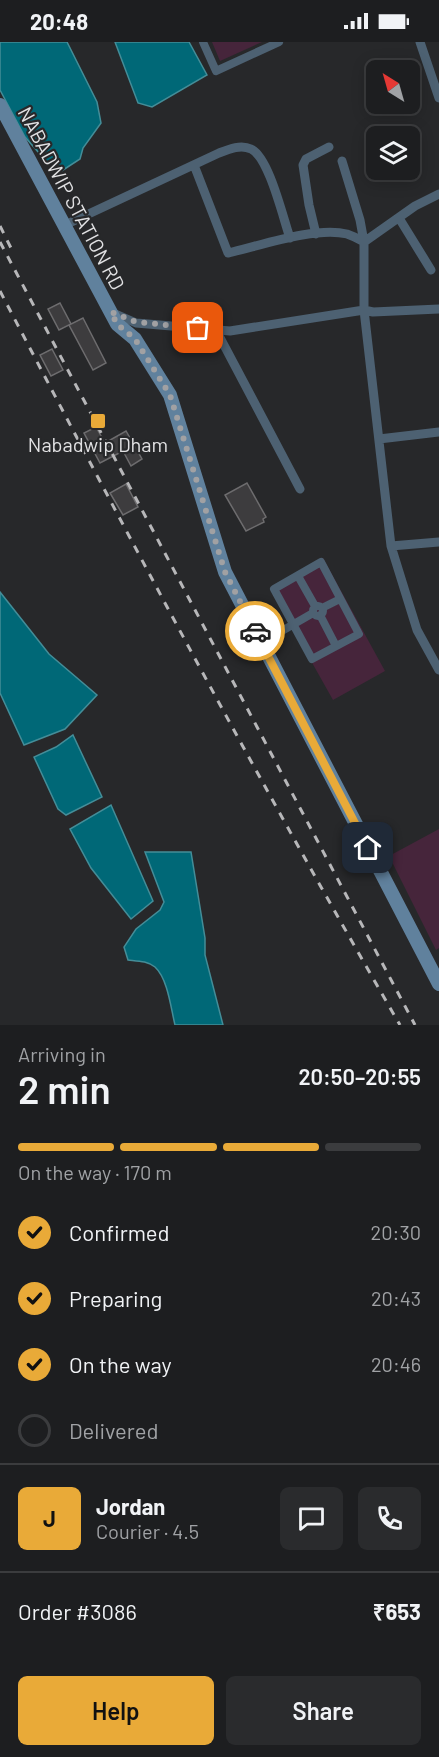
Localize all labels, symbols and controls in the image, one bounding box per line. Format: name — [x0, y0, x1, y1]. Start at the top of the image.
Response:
text: 20:48 — [30, 8, 88, 34]
north arrow — [366, 60, 420, 114]
map controls — [366, 60, 420, 180]
street label: NABADWIP STATION RD — [14, 102, 130, 294]
button: layers — [366, 126, 420, 180]
pin — [172, 302, 223, 353]
icon: bag — [181, 311, 214, 344]
marker: Nabadwip Dham — [89, 412, 107, 430]
place label: Nabadwip Dham — [28, 432, 168, 456]
courier — [225, 601, 285, 661]
icon: car — [239, 615, 272, 648]
pin — [342, 822, 393, 873]
icon: home — [351, 831, 384, 864]
text: Arriving in — [18, 1042, 106, 1066]
text: 20:50–20:55 — [298, 1063, 421, 1089]
text: 2 min — [18, 1065, 111, 1112]
text: On the way · 170 m — [18, 1160, 172, 1184]
icon: check — [18, 1216, 51, 1249]
text: Confirmed — [69, 1219, 169, 1245]
text: 20:30 — [371, 1220, 421, 1244]
icon: check — [18, 1282, 51, 1315]
text: Preparing — [69, 1285, 162, 1311]
text: 20:43 — [371, 1286, 421, 1310]
icon: check — [18, 1348, 51, 1381]
text: On the way — [69, 1351, 172, 1377]
text: 20:46 — [371, 1352, 421, 1376]
text: Delivered — [69, 1417, 158, 1443]
button: chat — [280, 1487, 343, 1550]
button: phone — [358, 1487, 421, 1550]
text: Jordan — [96, 1493, 165, 1519]
text: J — [43, 1505, 56, 1531]
text: Courier · 4.5 — [96, 1519, 199, 1543]
text: Order #3086 — [18, 1598, 137, 1624]
text: ₹653 — [373, 1598, 421, 1624]
button: Help — [18, 1676, 214, 1745]
button: Share — [226, 1676, 421, 1745]

